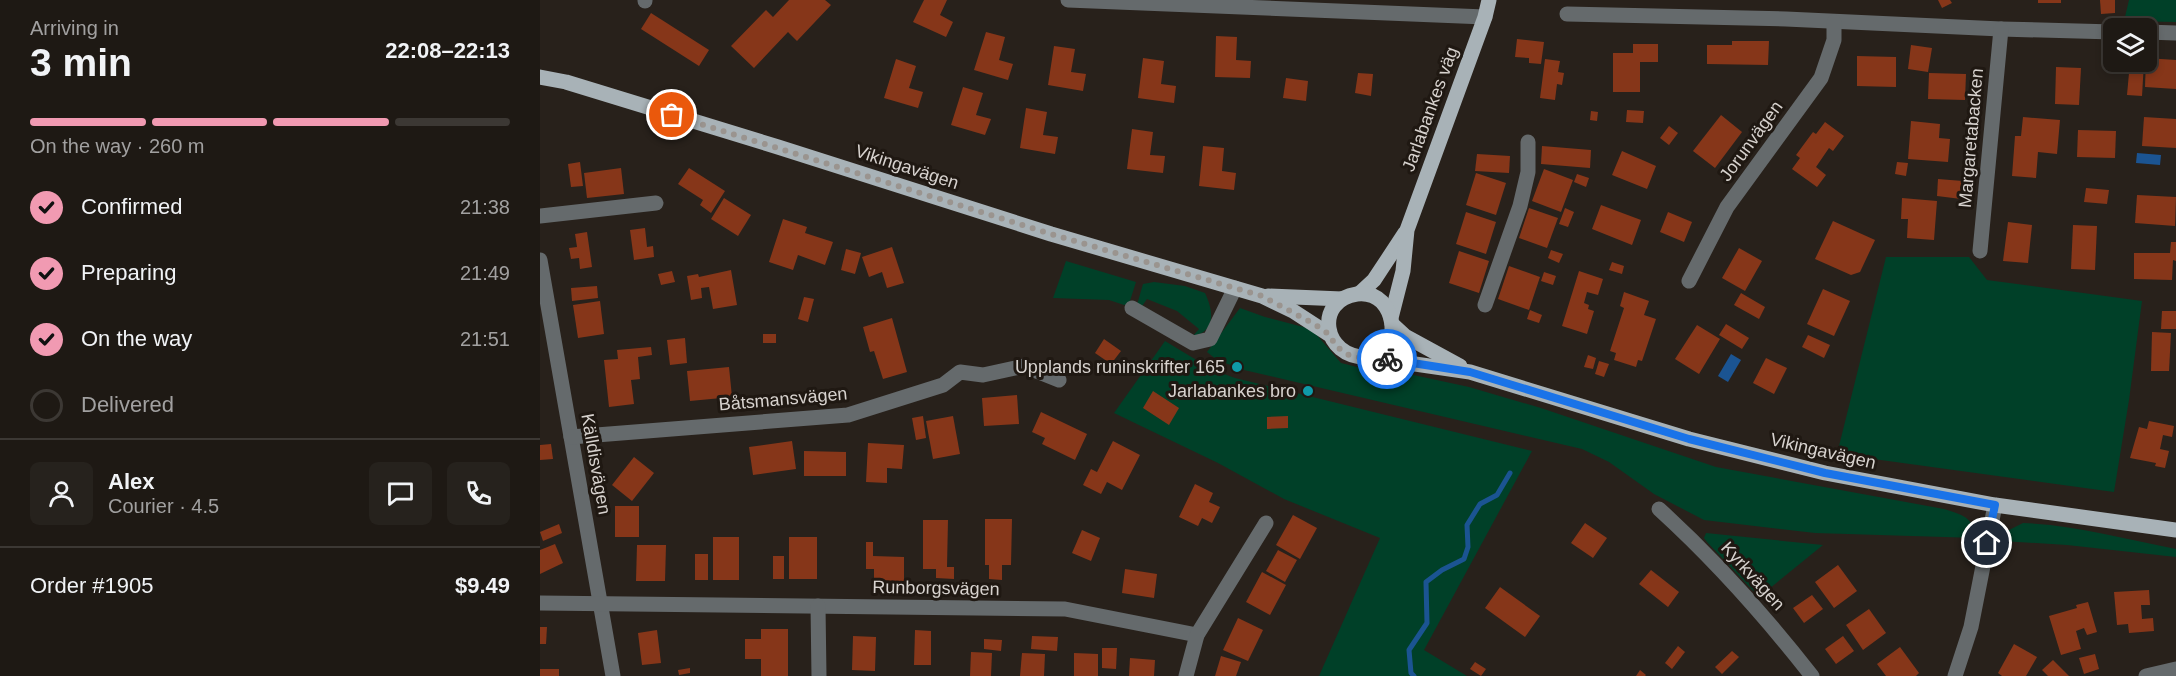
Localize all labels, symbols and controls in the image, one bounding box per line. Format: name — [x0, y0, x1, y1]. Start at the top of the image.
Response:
text: Arriving in — [30, 17, 119, 39]
map controls — [2103, 18, 2157, 72]
button: layers — [2103, 18, 2157, 72]
text: 22:08–22:13 — [385, 38, 510, 63]
text: 3 min — [30, 41, 132, 84]
street label: Jarlabankes väg — [1398, 44, 1462, 174]
street label: Margaretabacken — [1955, 67, 1987, 209]
pin — [646, 89, 697, 140]
street label: Jorunvägen — [1715, 97, 1787, 185]
icon: bag — [655, 98, 688, 131]
text: On the way · 260 m — [30, 135, 205, 157]
street label: Vikingavägen — [853, 141, 961, 193]
icon: check — [30, 191, 63, 224]
text: Confirmed — [81, 194, 182, 219]
text: 21:38 — [460, 196, 510, 218]
icon: check — [30, 257, 63, 290]
text: Preparing — [81, 260, 176, 285]
text: 21:49 — [460, 262, 510, 284]
icon: check — [30, 323, 63, 356]
text: On the way — [81, 326, 192, 351]
text: 21:51 — [460, 328, 510, 350]
courier — [1357, 329, 1417, 389]
icon: bike — [1371, 343, 1404, 376]
place label: Upplands runinskrifter 165 — [1015, 357, 1225, 377]
marker: Upplands runinskrifter 165 — [1230, 360, 1244, 374]
place label: Jarlabankes bro — [1168, 381, 1296, 401]
street label: Båtsmansvägen — [718, 383, 848, 415]
marker: Jarlabankes bro — [1301, 384, 1315, 398]
text: Delivered — [81, 392, 174, 417]
street label: Källdisvägen — [577, 412, 615, 516]
street label: Vikingavägen — [1768, 429, 1878, 473]
button: person — [30, 462, 93, 525]
button: chat — [369, 462, 432, 525]
button: phone — [447, 462, 510, 525]
text: Alex — [108, 469, 154, 494]
text: Courier · 4.5 — [108, 495, 219, 517]
pin — [1961, 517, 2012, 568]
icon: home — [1970, 526, 2003, 559]
street label: Kyrkvägen — [1717, 538, 1789, 614]
text: Order #1905 — [30, 573, 154, 598]
text: $9.49 — [455, 573, 510, 598]
street label: Runborgsvägen — [872, 577, 1000, 599]

